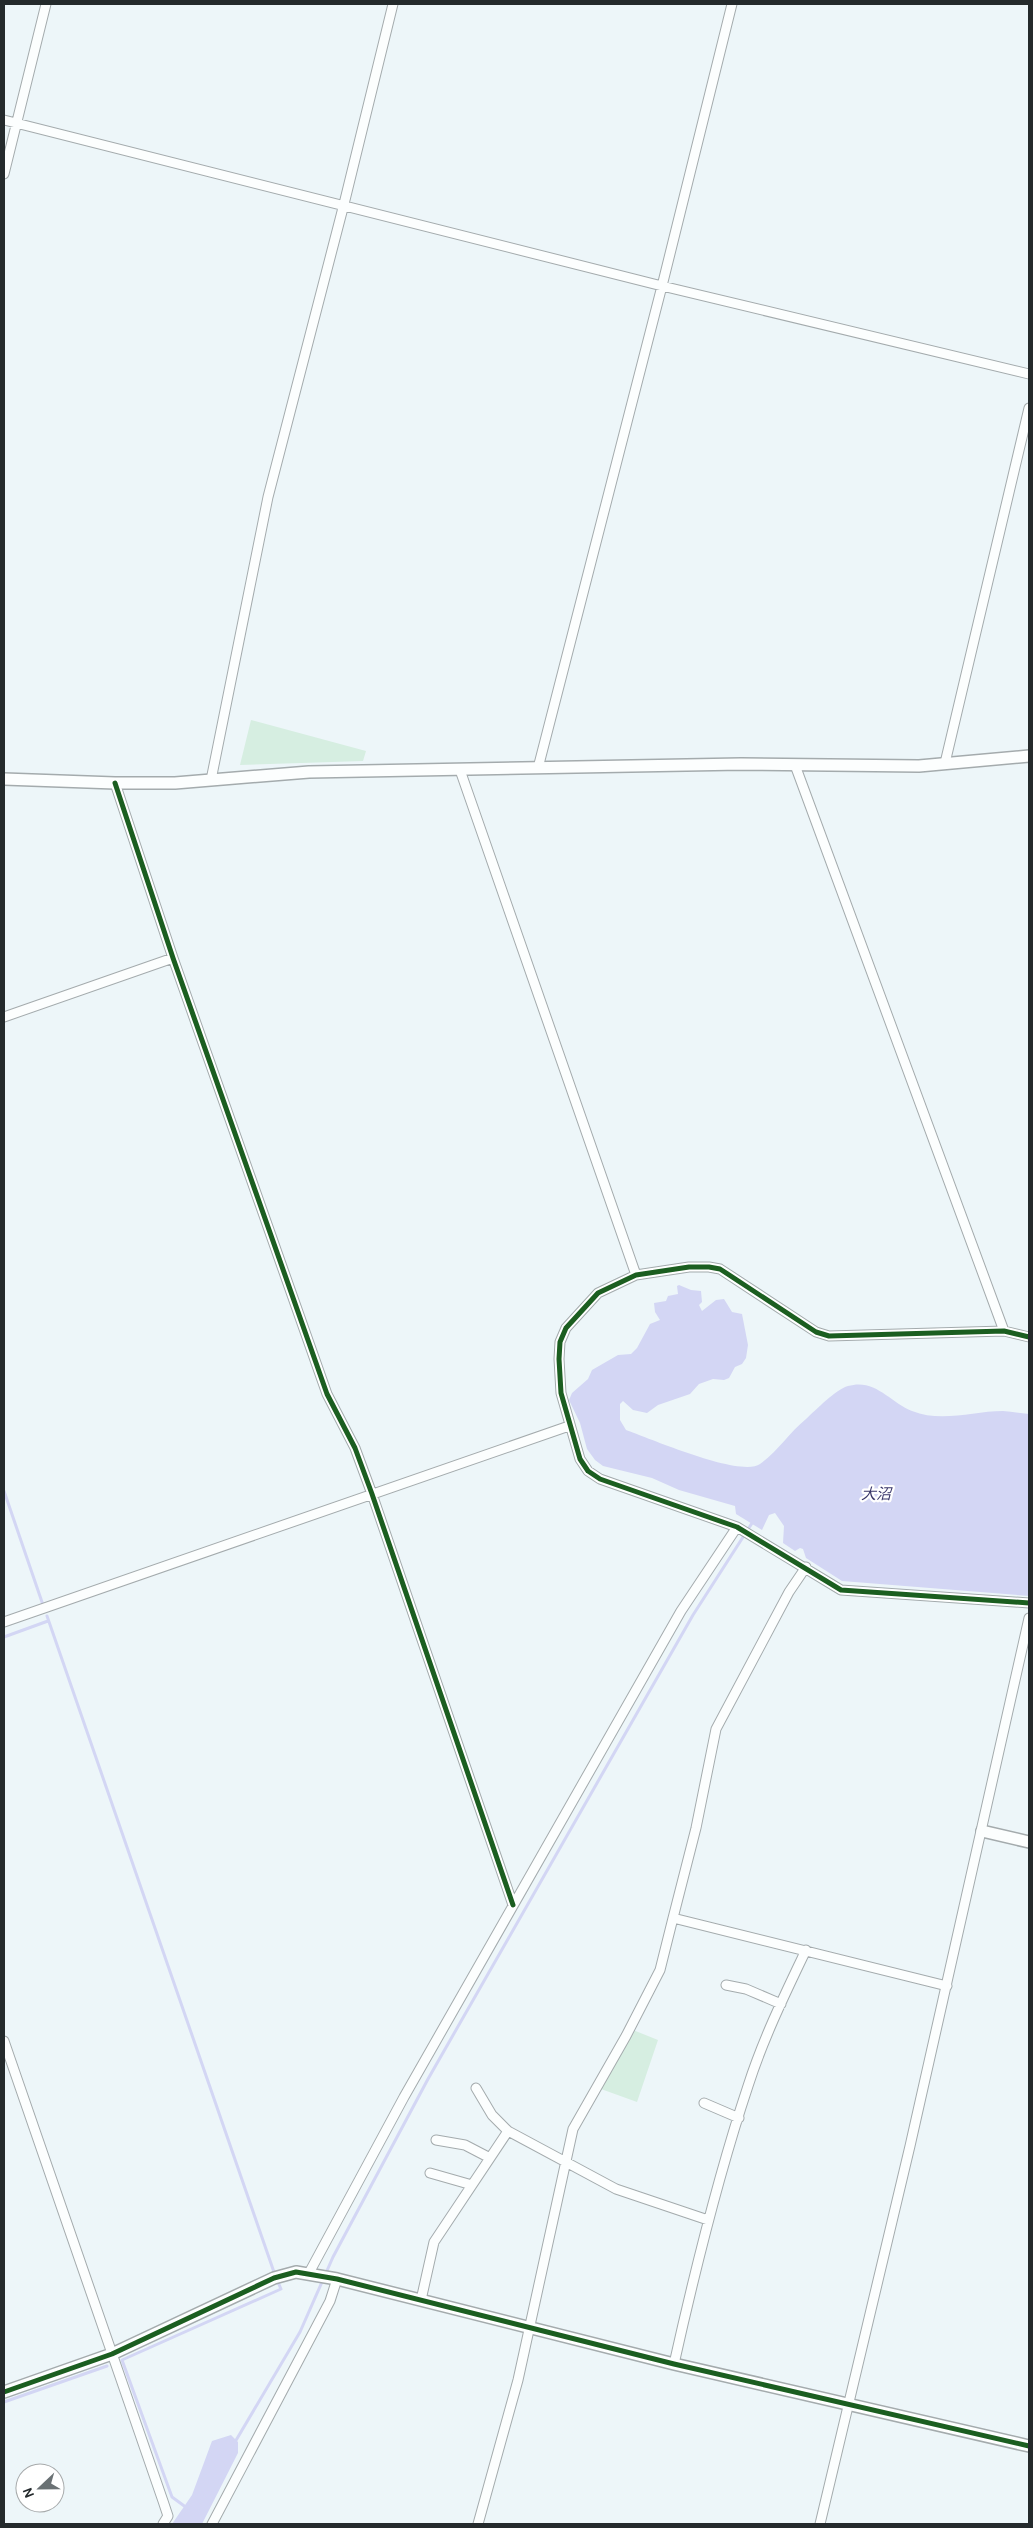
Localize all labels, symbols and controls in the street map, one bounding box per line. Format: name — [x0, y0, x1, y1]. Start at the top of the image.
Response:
water label: 大沼 — [861, 1485, 893, 1503]
north arrow — [15, 2463, 65, 2513]
text: N — [19, 2485, 38, 2501]

